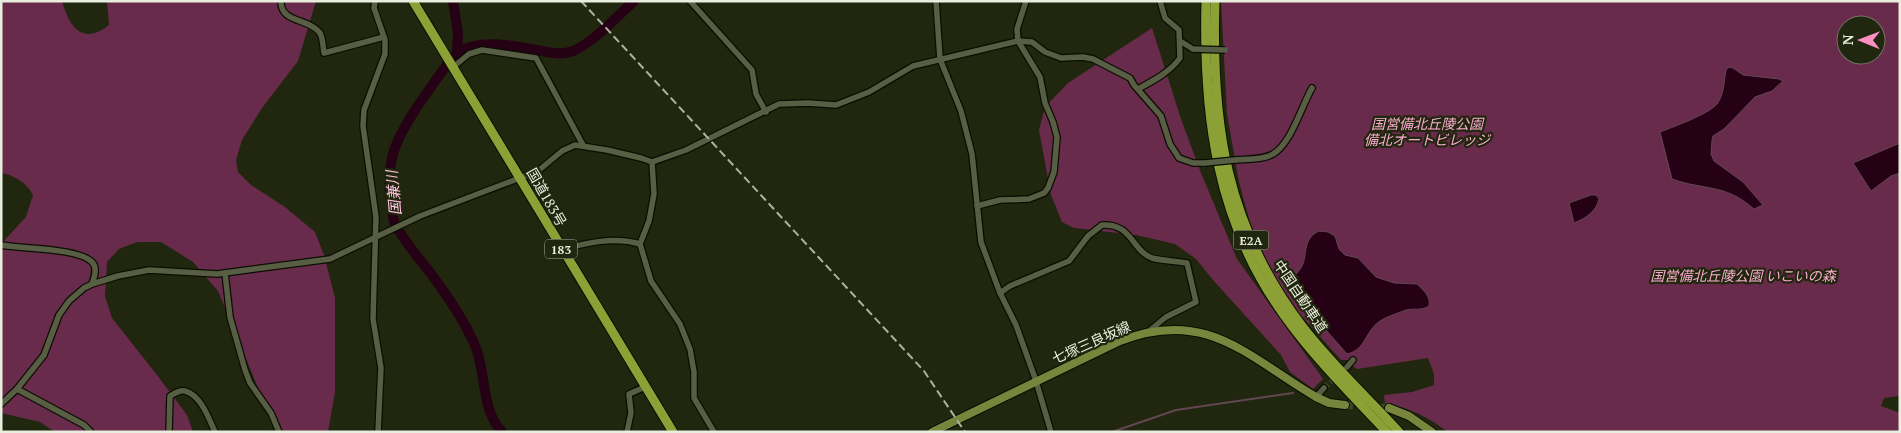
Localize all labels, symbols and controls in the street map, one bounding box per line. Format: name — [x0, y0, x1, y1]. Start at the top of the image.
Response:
north arrow — [1836, 15, 1886, 65]
text: N — [1838, 34, 1857, 45]
park label: 国営備北丘陵公園 備北オートビレッジ — [1364, 114, 1492, 149]
street label: 国道183号 — [523, 164, 571, 230]
water label: 国兼川 — [381, 168, 405, 216]
road number: E2A — [1234, 230, 1268, 250]
road number: 183 — [545, 240, 577, 258]
street label: 中国自動車道 — [1270, 256, 1332, 336]
park label: 国営備北丘陵公園 いこいの森 — [1650, 266, 1838, 285]
street label: 七塚三良坂線 — [1049, 316, 1133, 368]

